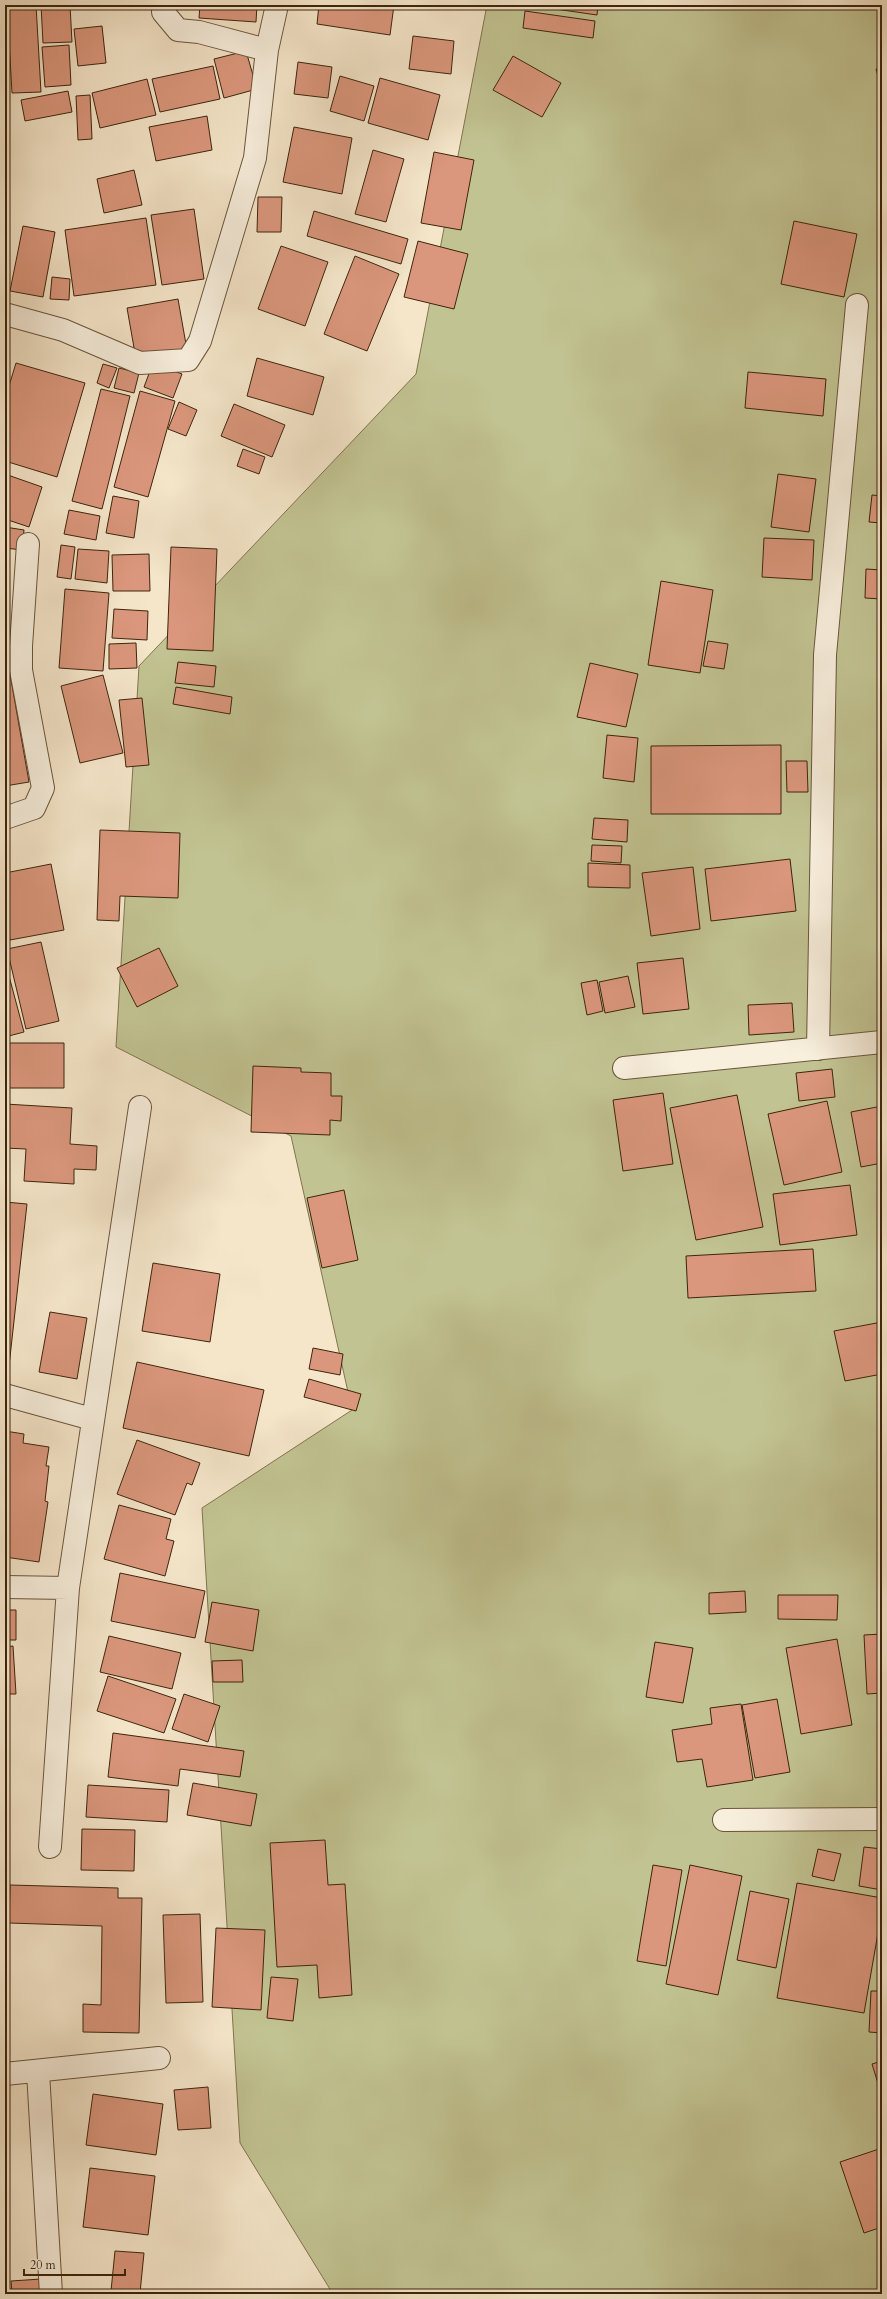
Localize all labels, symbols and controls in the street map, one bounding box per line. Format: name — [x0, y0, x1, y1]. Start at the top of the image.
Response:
scale bar — [24, 2251, 125, 2277]
text: 20 m — [30, 2257, 57, 2273]

